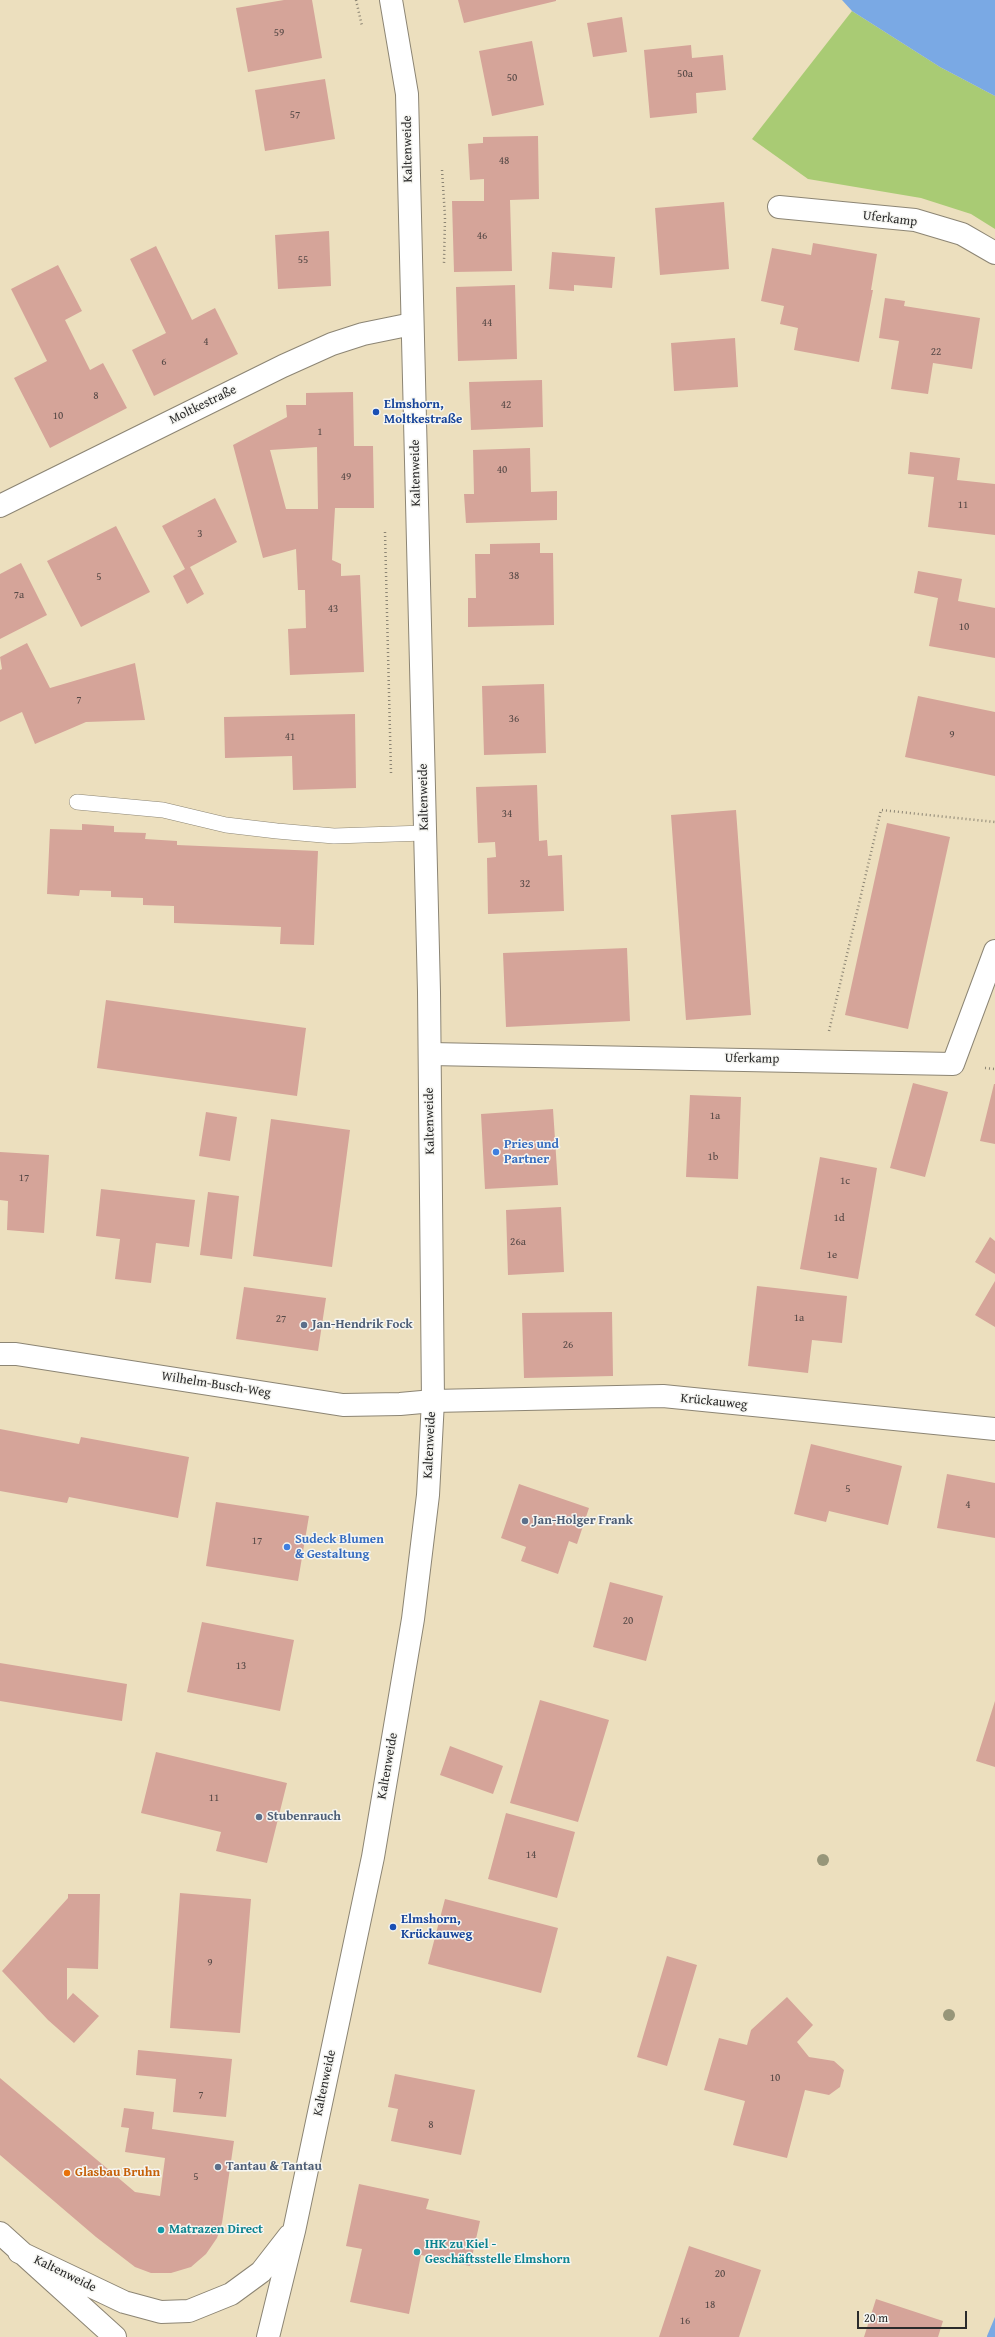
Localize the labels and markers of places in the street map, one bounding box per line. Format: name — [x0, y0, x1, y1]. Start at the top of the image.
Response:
place label: Elmshorn, Moltkestraße — [384, 397, 462, 428]
marker: Elmshorn, Moltkestraße — [371, 407, 381, 417]
place label: Pries und Partner — [504, 1137, 559, 1168]
marker: Pries und Partner — [491, 1147, 501, 1157]
place label: Jan-Hendrik Fock — [312, 1317, 413, 1333]
marker: Jan-Hendrik Fock — [299, 1320, 309, 1330]
place label: Jan-Holger Frank — [533, 1513, 633, 1529]
marker: Jan-Holger Frank — [520, 1516, 530, 1526]
place label: Sudeck Blumen & Gestaltung — [295, 1532, 384, 1563]
marker: Sudeck Blumen & Gestaltung — [282, 1542, 292, 1552]
place label: Stubenrauch — [267, 1809, 341, 1825]
marker: Stubenrauch — [254, 1812, 264, 1822]
place label: Elmshorn, Krückauweg — [401, 1912, 472, 1943]
marker: Elmshorn, Krückauweg — [388, 1922, 398, 1932]
place label: Tantau & Tantau — [226, 2159, 322, 2175]
marker: Tantau & Tantau — [213, 2162, 223, 2172]
place label: Glasbau Bruhn — [75, 2165, 160, 2181]
marker: Glasbau Bruhn — [62, 2168, 72, 2178]
place label: Matrazen Direct — [169, 2222, 263, 2238]
marker: Matrazen Direct — [156, 2225, 166, 2235]
place label: IHK zu Kiel - Geschäftsstelle Elmshorn — [425, 2237, 570, 2268]
marker: IHK zu Kiel - Geschäftsstelle Elmshorn — [412, 2247, 422, 2257]

